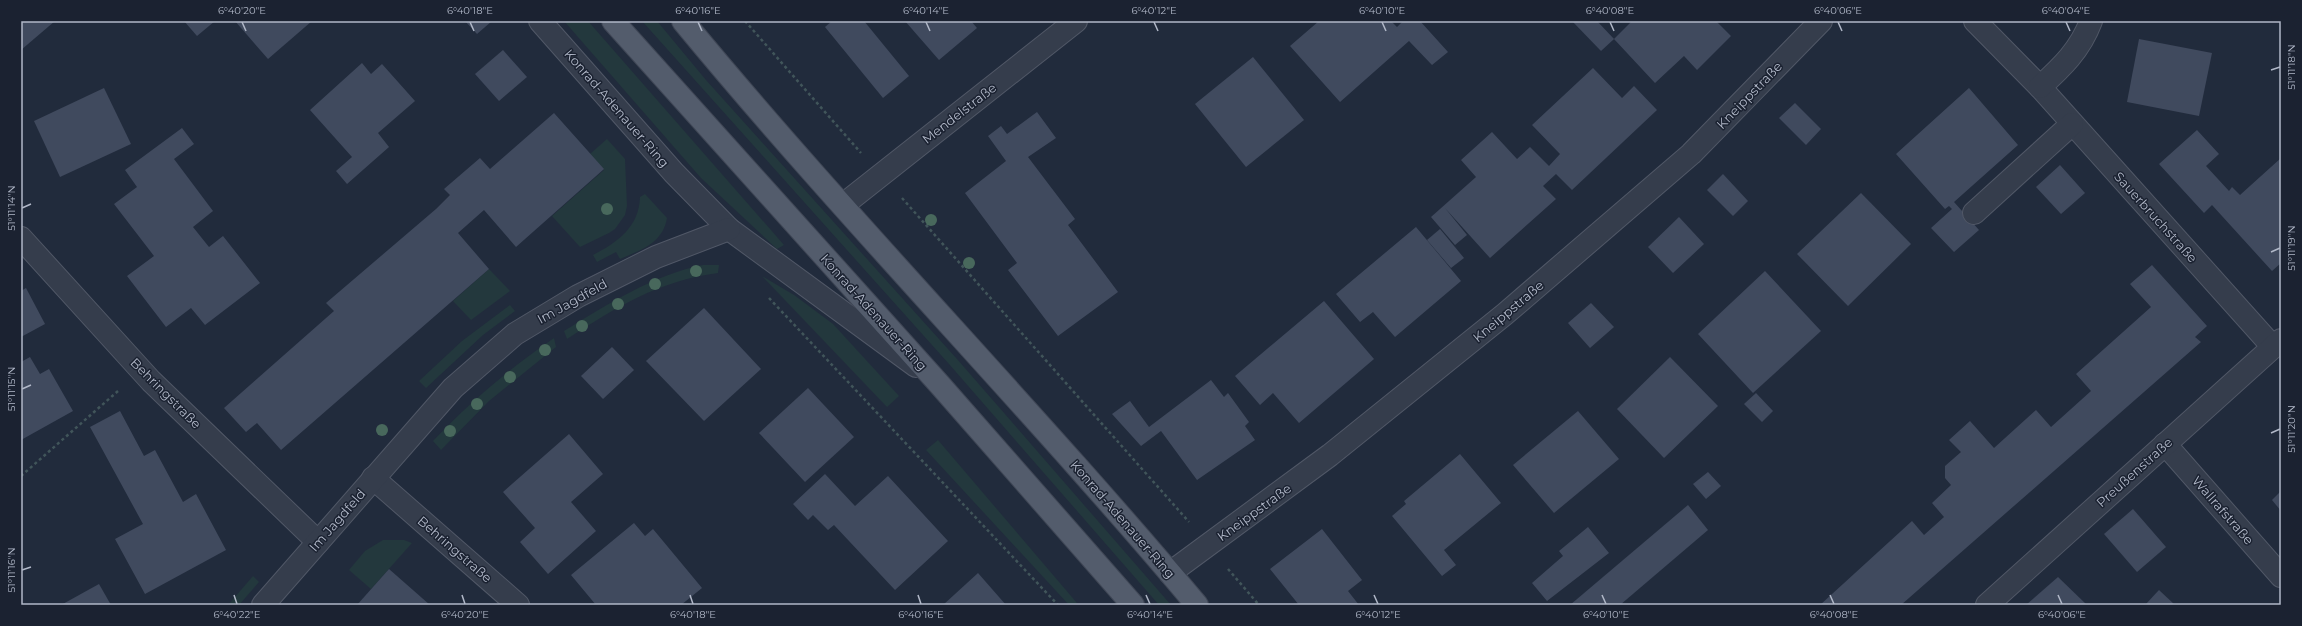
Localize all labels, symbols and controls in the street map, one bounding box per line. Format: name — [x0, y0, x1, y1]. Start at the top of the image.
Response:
text: 6°40'20"E — [218, 4, 266, 17]
text: 6°40'18"E — [447, 4, 493, 17]
text: 6°40'16"E — [675, 4, 721, 17]
text: 6°40'14"E — [903, 4, 949, 17]
text: 6°40'12"E — [1131, 4, 1177, 17]
text: 6°40'10"E — [1359, 4, 1405, 17]
text: 6°40'08"E — [1586, 4, 1635, 17]
text: 6°40'06"E — [1814, 4, 1862, 17]
text: 6°40'04"E — [2042, 4, 2091, 17]
text: 51°11'18"N — [2285, 44, 2298, 90]
street label: Konrad-Adenauer-Ring — [561, 46, 673, 170]
street label: Kneippstraße — [1713, 58, 1785, 132]
street label: Mendelstraße — [919, 79, 999, 147]
street label: Sauerbruchstraße — [2111, 168, 2201, 266]
text: 51°11'14"N — [5, 185, 18, 231]
text: 51°11'19"N — [2285, 225, 2298, 271]
street label: Konrad-Adenauer-Ring — [817, 250, 931, 374]
street label: Im Jagdfeld — [534, 275, 610, 327]
street label: Kneippstraße — [1469, 277, 1547, 345]
street label: Behringstraße — [127, 354, 205, 432]
text: 51°11'15"N — [5, 367, 18, 411]
text: 51°11'20"N — [2285, 405, 2298, 453]
street label: Preußenstraße — [2093, 434, 2175, 510]
street label: Konrad-Adenauer-Ring — [1067, 457, 1179, 581]
street label: Wallrafstraße — [2189, 472, 2257, 548]
street label: Kneippstraße — [1214, 480, 1294, 544]
street label: Im Jagdfeld — [306, 486, 368, 554]
street label: Behringstraße — [415, 512, 496, 586]
text: 51°11'16"N — [5, 547, 18, 593]
text: 6°40'22"E — [213, 608, 261, 621]
text: 6°40'20"E — [441, 608, 489, 621]
text: 6°40'18"E — [670, 608, 716, 621]
text: 6°40'16"E — [898, 608, 944, 621]
text: 6°40'14"E — [1127, 608, 1173, 621]
text: 6°40'12"E — [1355, 608, 1401, 621]
text: 6°40'10"E — [1583, 608, 1629, 621]
text: 6°40'08"E — [1810, 608, 1859, 621]
text: 6°40'06"E — [2038, 608, 2086, 621]

